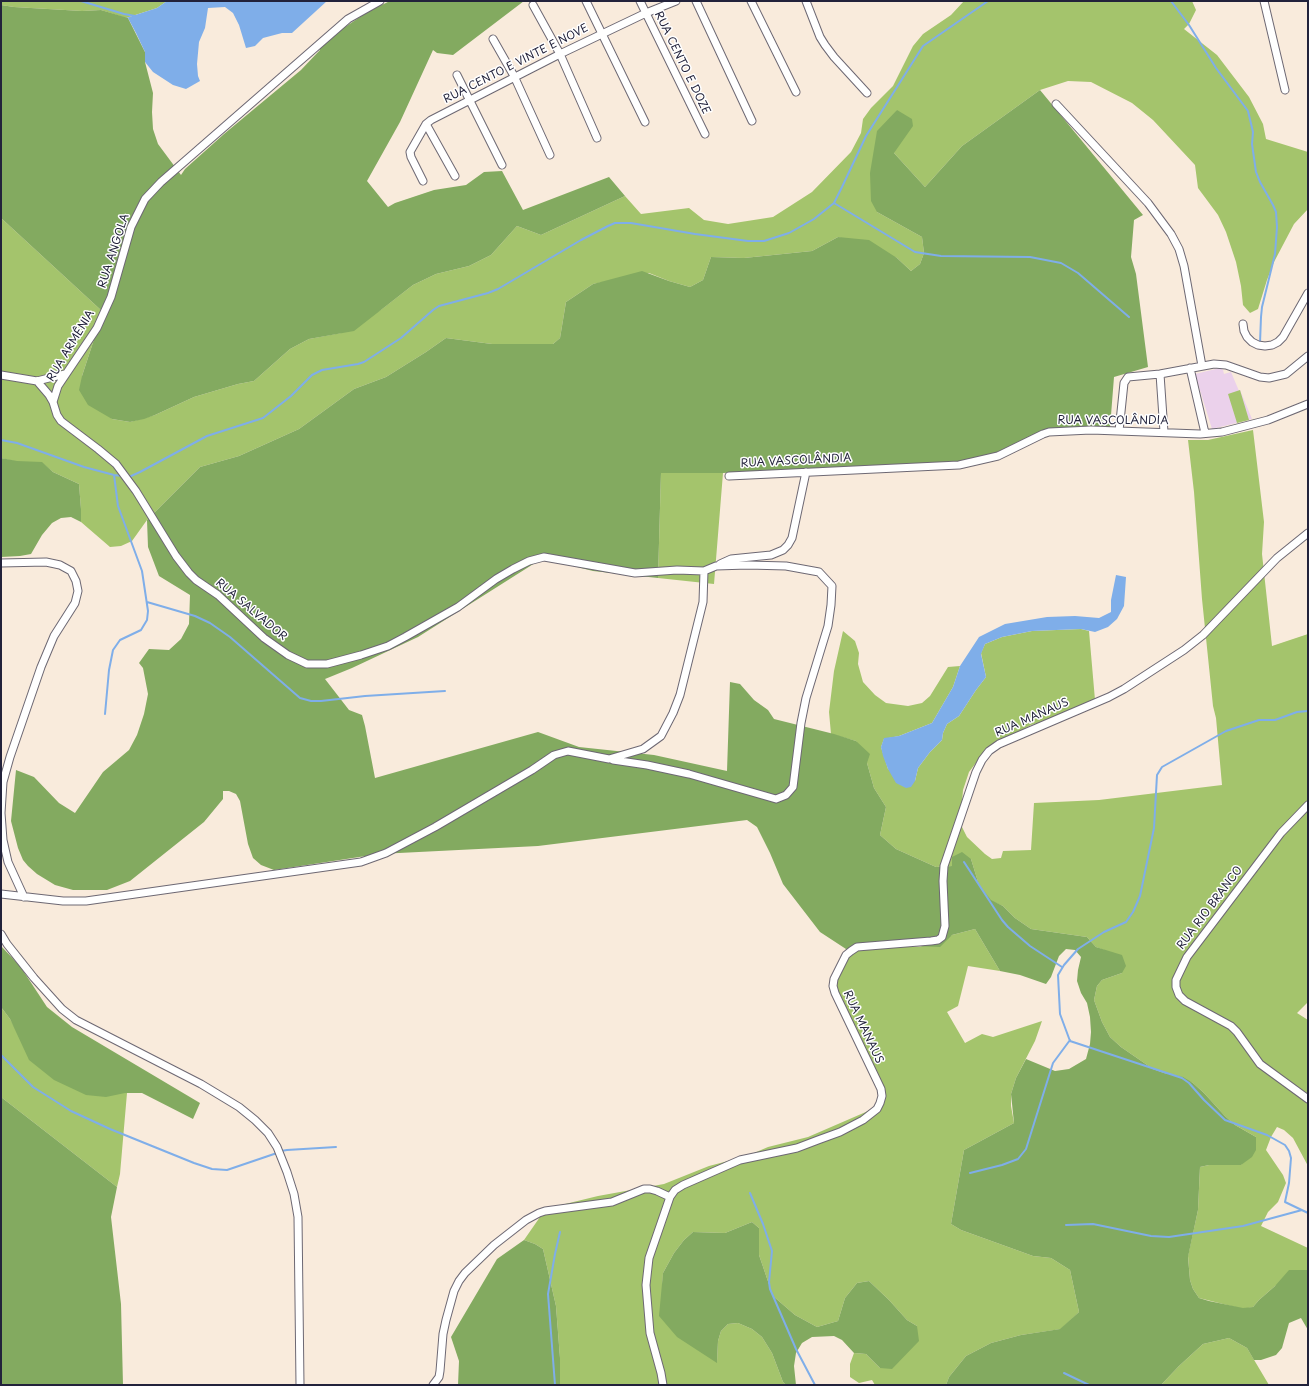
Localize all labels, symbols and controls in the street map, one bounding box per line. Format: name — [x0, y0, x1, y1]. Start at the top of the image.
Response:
street label: RUA CENTO E DOZE — [651, 9, 713, 117]
street label: RUA CENTO E VINTE E NOVE — [441, 22, 591, 106]
street label: RUA ANGOLA — [96, 212, 132, 290]
street label: RUA ARMÊNIA — [44, 308, 98, 384]
street label: RUA VASCOLÂNDIA — [1058, 414, 1168, 428]
street label: RUA VASCOLÂNDIA — [740, 452, 852, 470]
street label: RUA SALVADOR — [213, 576, 289, 644]
street label: RUA MANAUS — [993, 696, 1071, 740]
street label: RUA RIO BRANCO — [1174, 864, 1246, 952]
street label: RUA MANAUS — [840, 988, 886, 1066]

